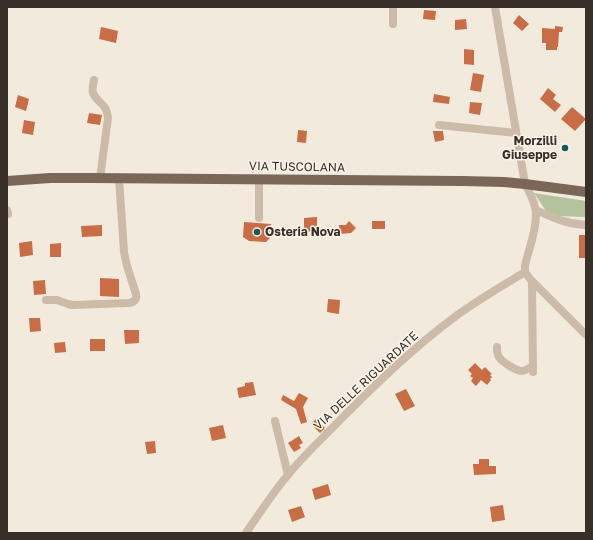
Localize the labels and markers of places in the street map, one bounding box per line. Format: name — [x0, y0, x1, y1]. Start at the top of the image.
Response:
place label: Morzilli Giuseppe — [502, 134, 557, 162]
marker: Morzilli Giuseppe — [560, 143, 570, 153]
place label: Osteria Nova — [265, 225, 341, 239]
marker: Osteria Nova — [252, 227, 262, 237]

